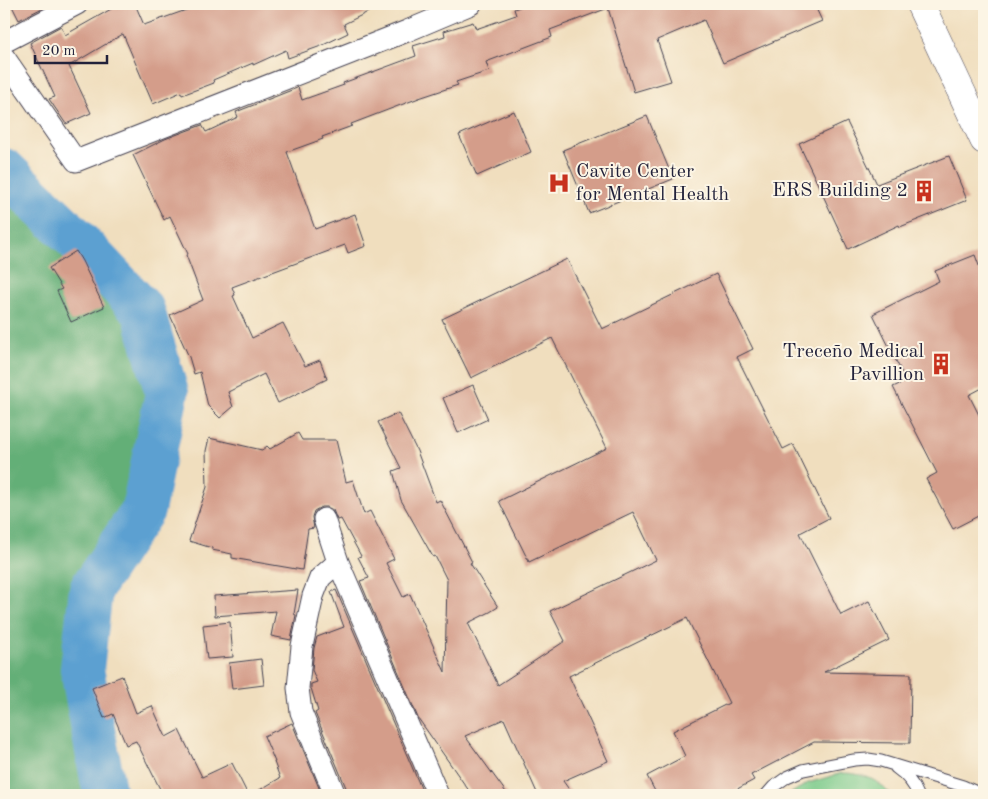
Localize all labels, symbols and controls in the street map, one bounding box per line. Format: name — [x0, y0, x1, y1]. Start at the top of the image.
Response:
scale bar — [35, 32, 108, 64]
text: 20 m — [42, 44, 76, 59]
place label: Cavite Center for Mental Health — [576, 162, 729, 205]
hospital icon: Cavite Center for Mental Health — [546, 170, 572, 196]
building icon: ERS Building 2 — [911, 178, 937, 204]
place label: ERS Building 2 — [772, 181, 908, 201]
place label: Treceño Medical Pavillion — [782, 342, 924, 385]
building icon: Treceño Medical Pavillion — [928, 351, 954, 377]

